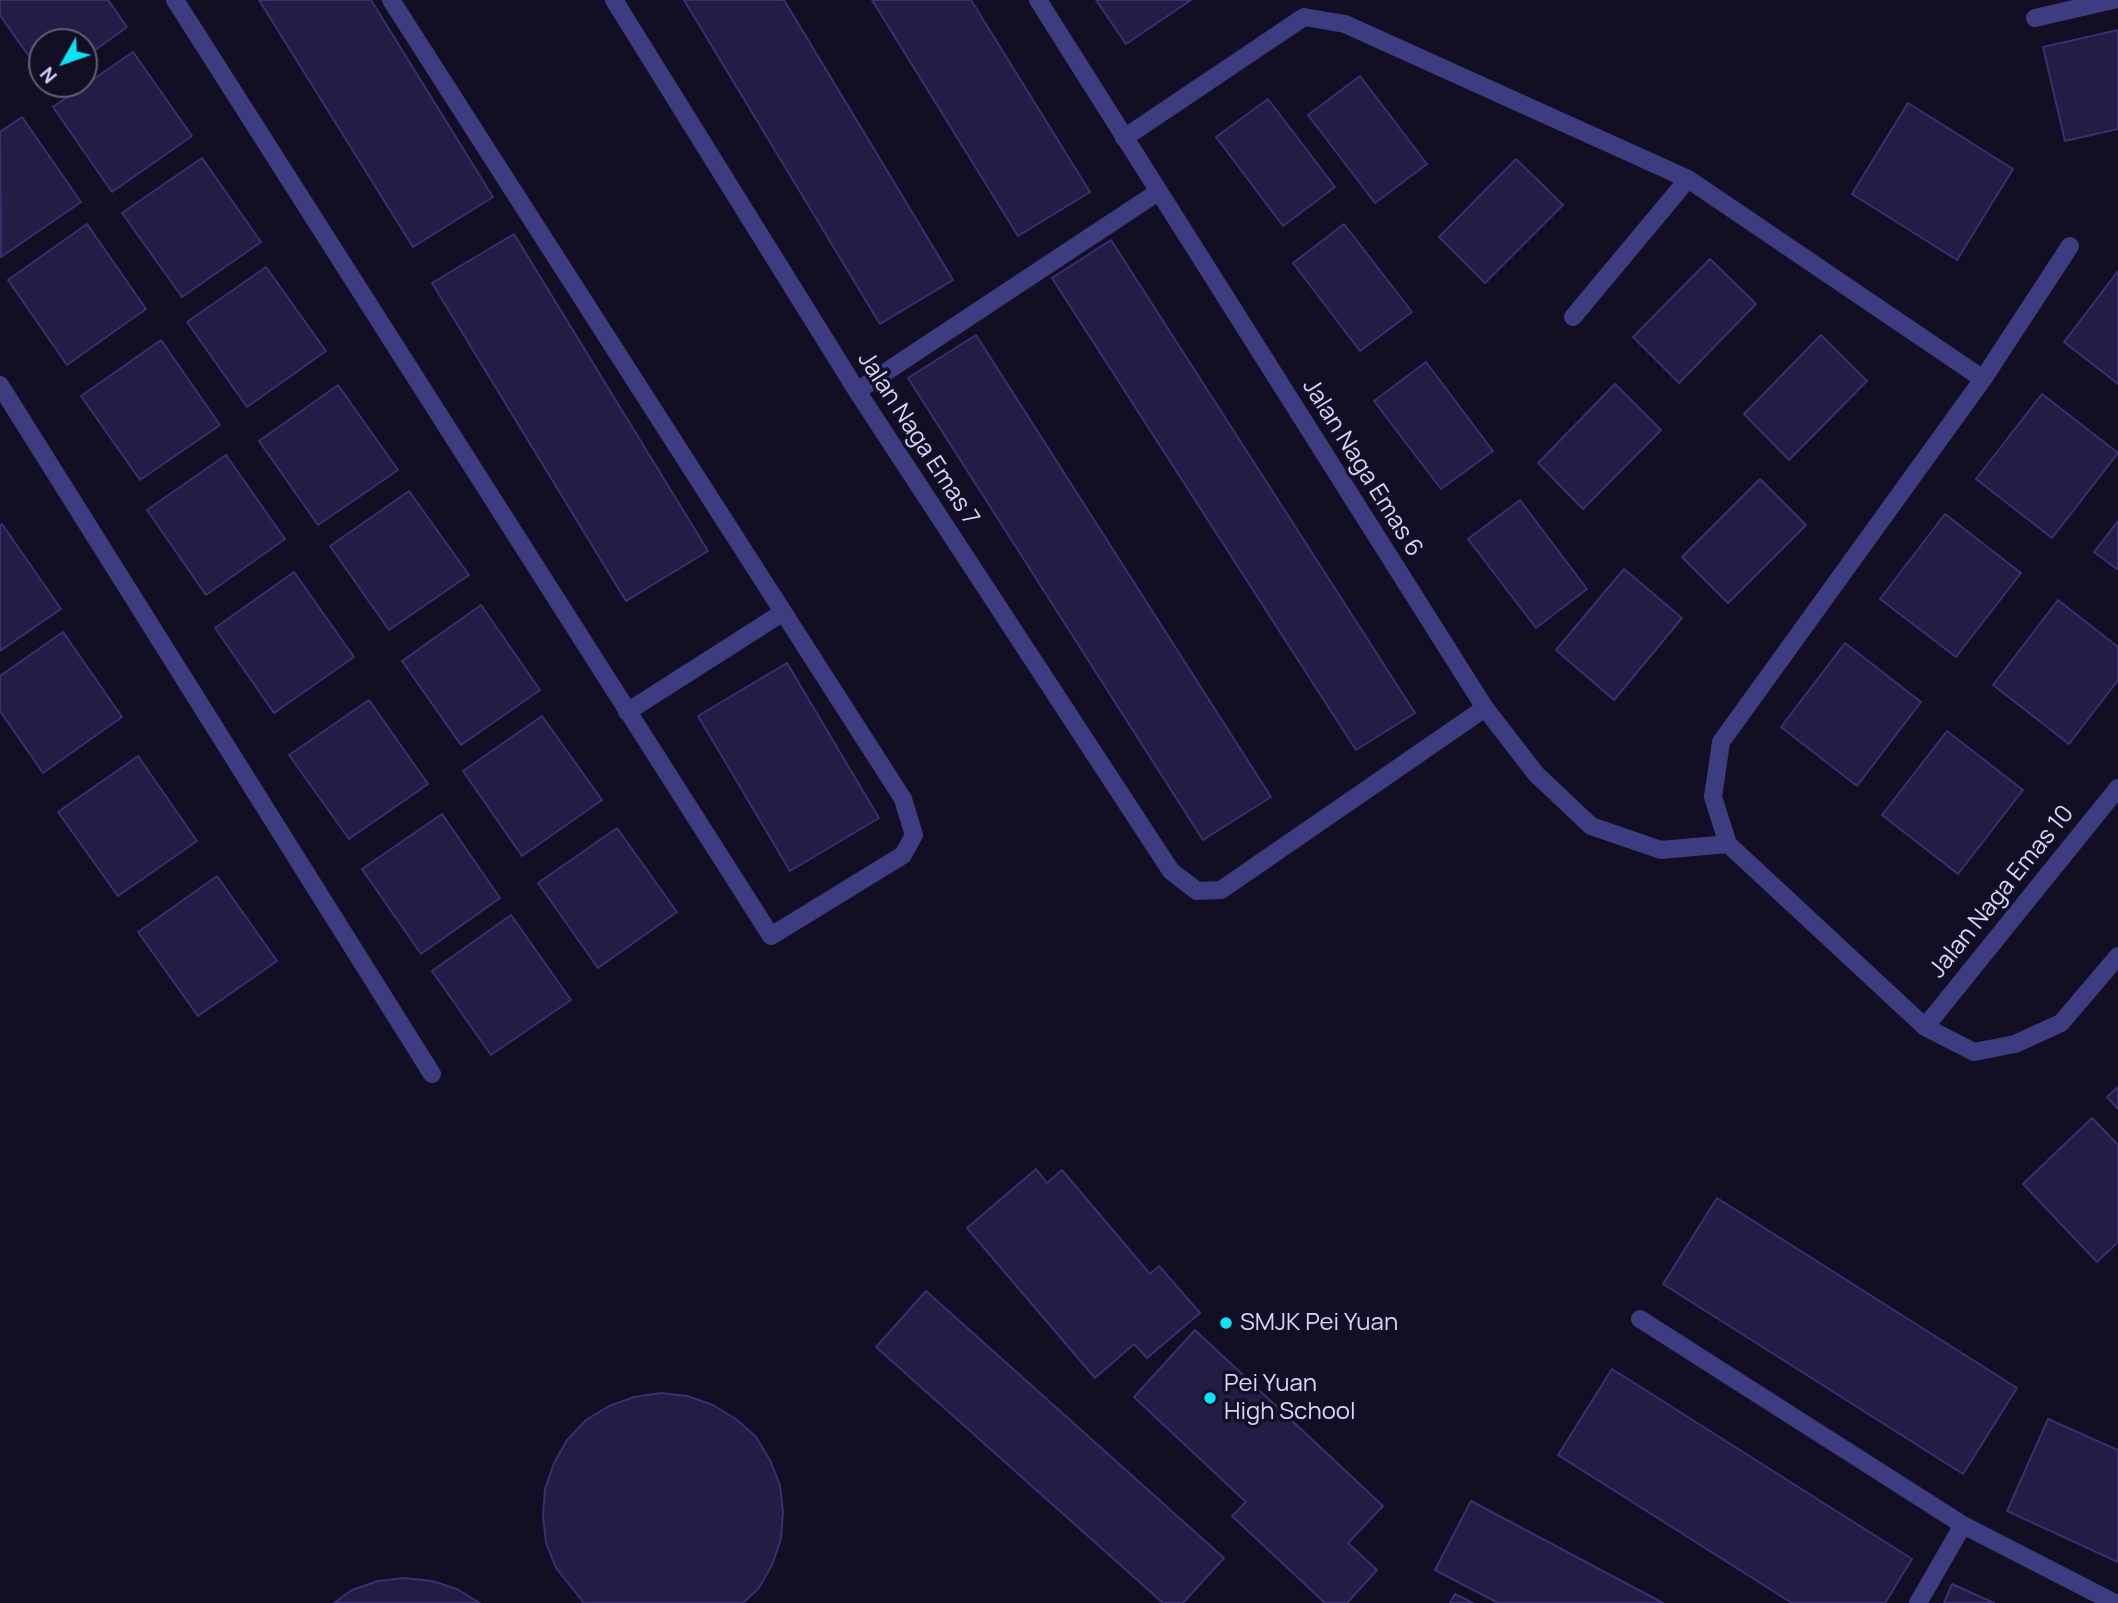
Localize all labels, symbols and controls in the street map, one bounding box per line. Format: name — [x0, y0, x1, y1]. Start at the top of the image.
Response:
north arrow — [28, 28, 98, 98]
text: N — [34, 62, 63, 89]
street label: Jalan Naga Emas 7 — [851, 347, 985, 531]
street label: Jalan Naga Emas 6 — [1296, 374, 1428, 562]
street label: Jalan Naga Emas 10 — [1924, 800, 2080, 984]
place label: SMJK Pei Yuan — [1240, 1309, 1398, 1337]
marker: SMJK Pei Yuan — [1218, 1315, 1234, 1331]
place label: Pei Yuan High School — [1224, 1370, 1356, 1426]
marker: Pei Yuan High School — [1202, 1390, 1218, 1406]

